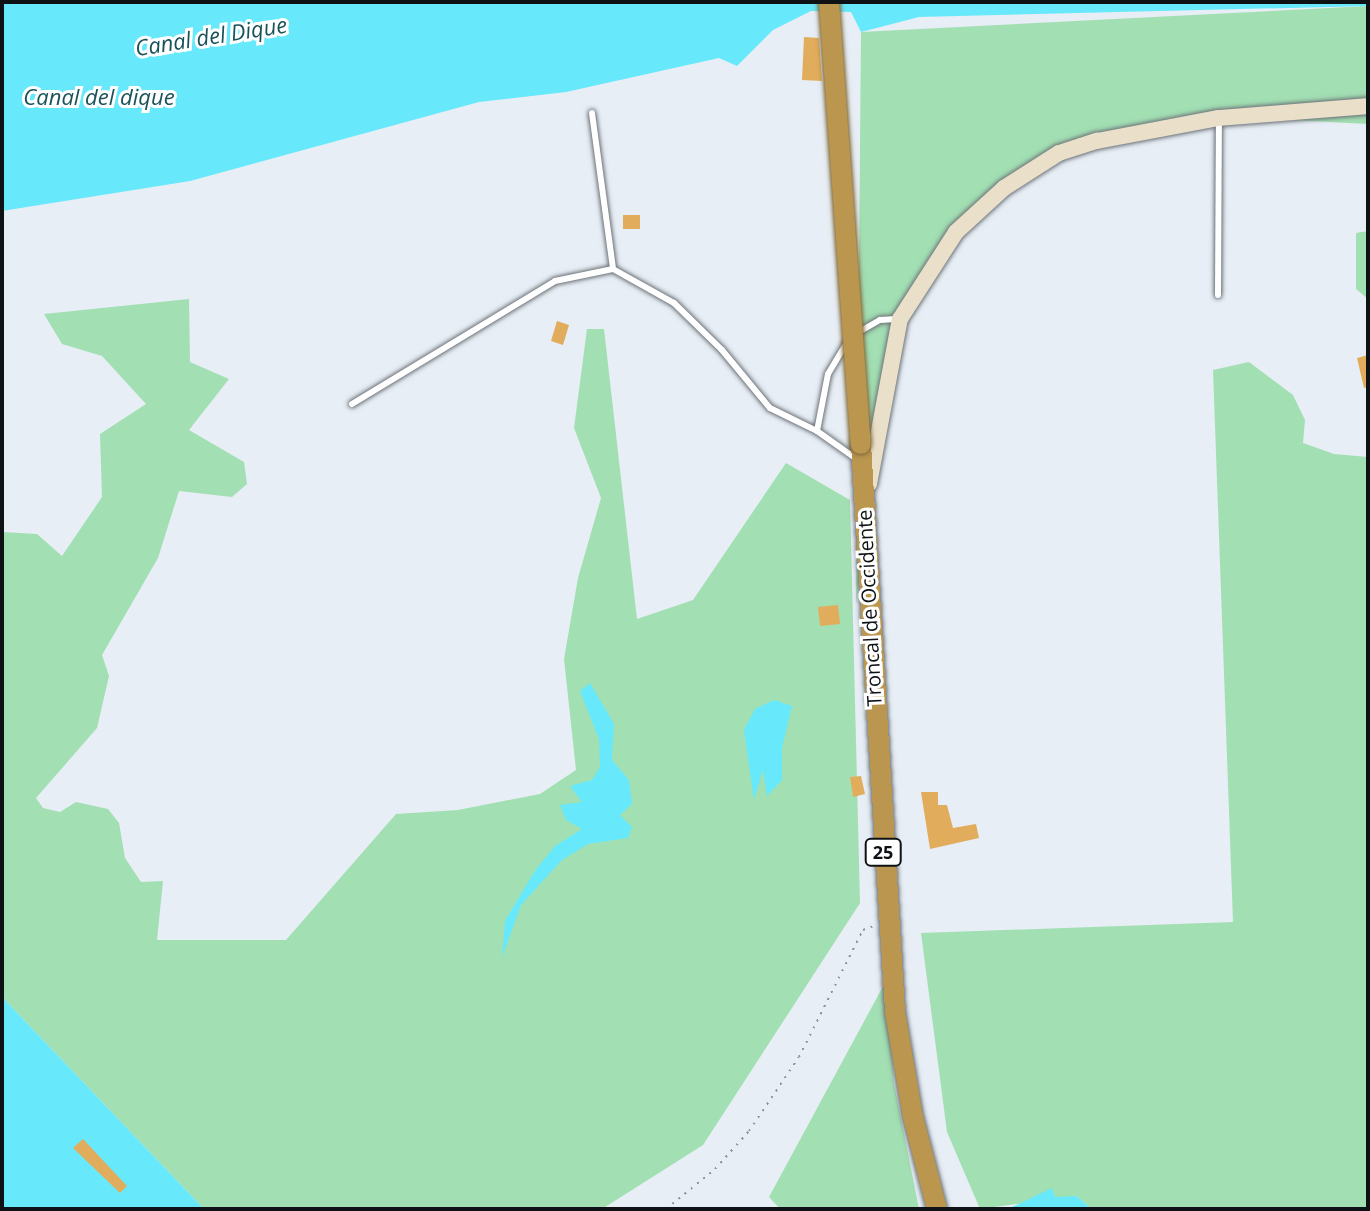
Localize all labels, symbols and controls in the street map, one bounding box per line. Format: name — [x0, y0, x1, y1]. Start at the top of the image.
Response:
water label: Canal del Dique — [133, 11, 289, 61]
water label: Canal del dique — [23, 84, 175, 110]
street label: Troncal de Occidente — [852, 509, 886, 707]
road number: 25 — [863, 838, 903, 866]

